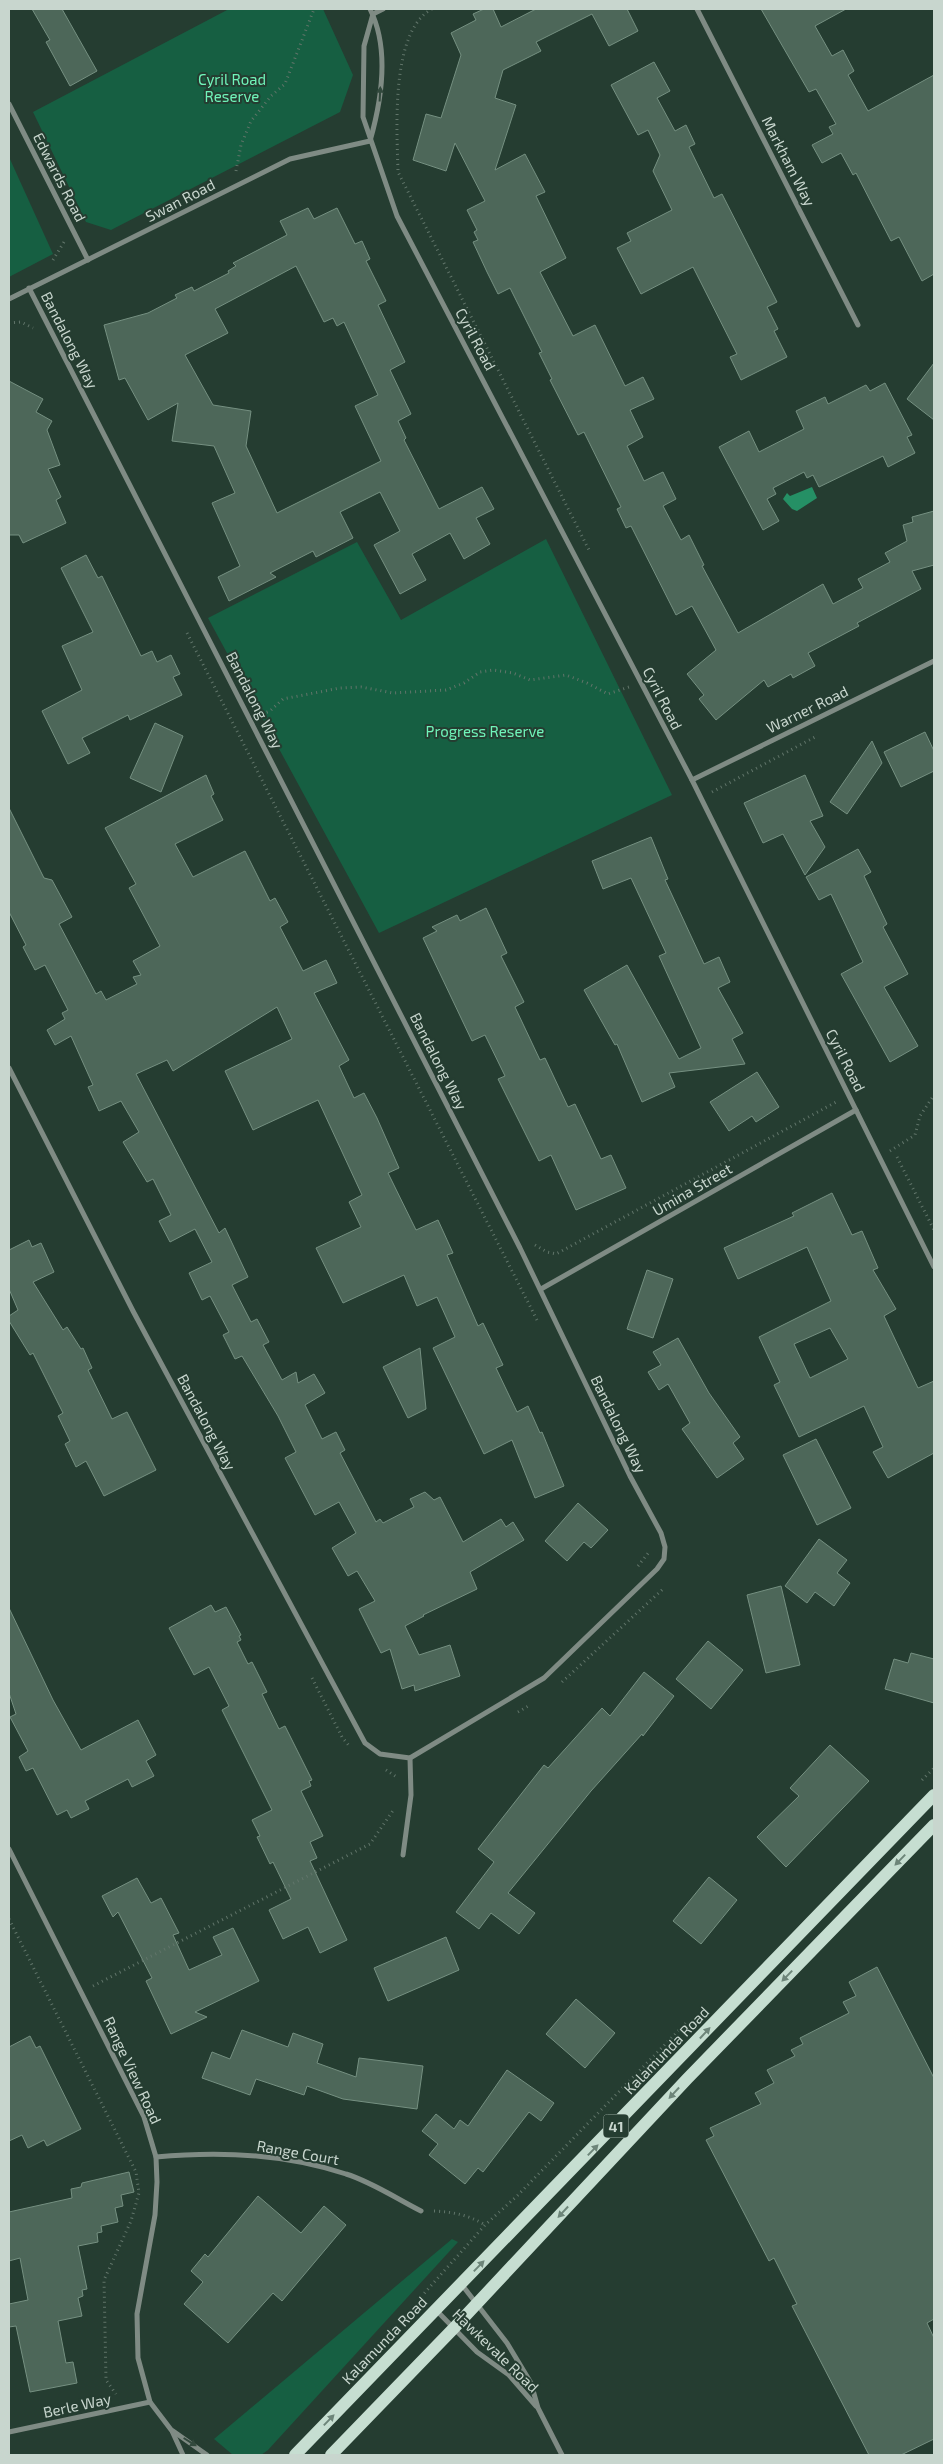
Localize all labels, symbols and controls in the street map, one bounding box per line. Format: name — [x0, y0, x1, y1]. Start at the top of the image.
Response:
park label: Cyril Road Reserve — [198, 70, 266, 105]
one-way arrow — [377, 86, 385, 102]
street label: Markham Way — [759, 113, 819, 209]
street label: Edwards Road — [30, 129, 90, 225]
street label: Swan Road — [142, 175, 218, 225]
street label: Bandalong Way — [38, 288, 102, 392]
street label: Cyril Road — [452, 305, 500, 373]
street label: Bandalong Way — [223, 648, 287, 752]
street label: Cyril Road — [640, 664, 686, 732]
street label: Warner Road — [763, 681, 851, 737]
park label: Progress Reserve — [426, 722, 544, 740]
street label: Bandalong Way — [407, 1009, 471, 1113]
street label: Cyril Road — [823, 1026, 869, 1094]
street label: Umina Street — [649, 1159, 735, 1219]
street label: Bandalong Way — [174, 1371, 240, 1473]
street label: Bandalong Way — [588, 1372, 650, 1476]
one-way arrow — [894, 1853, 906, 1865]
one-way arrow — [781, 1970, 793, 1982]
street label: Kalamunda Road — [620, 2002, 712, 2098]
street label: Range View Road — [100, 2013, 166, 2127]
one-way arrow — [699, 2027, 711, 2039]
one-way arrow — [668, 2087, 680, 2099]
road number: 41 — [604, 2114, 628, 2138]
street label: Range Court — [255, 2136, 341, 2168]
one-way arrow — [586, 2144, 598, 2156]
one-way arrow — [557, 2205, 569, 2217]
one-way arrow — [473, 2260, 485, 2272]
street label: Kalamunda Road — [338, 2292, 430, 2388]
street label: Hawkevale Road — [449, 2304, 543, 2396]
street label: Berle Way — [41, 2389, 113, 2421]
one-way arrow — [323, 2415, 335, 2427]
one-way arrow — [184, 2437, 197, 2447]

